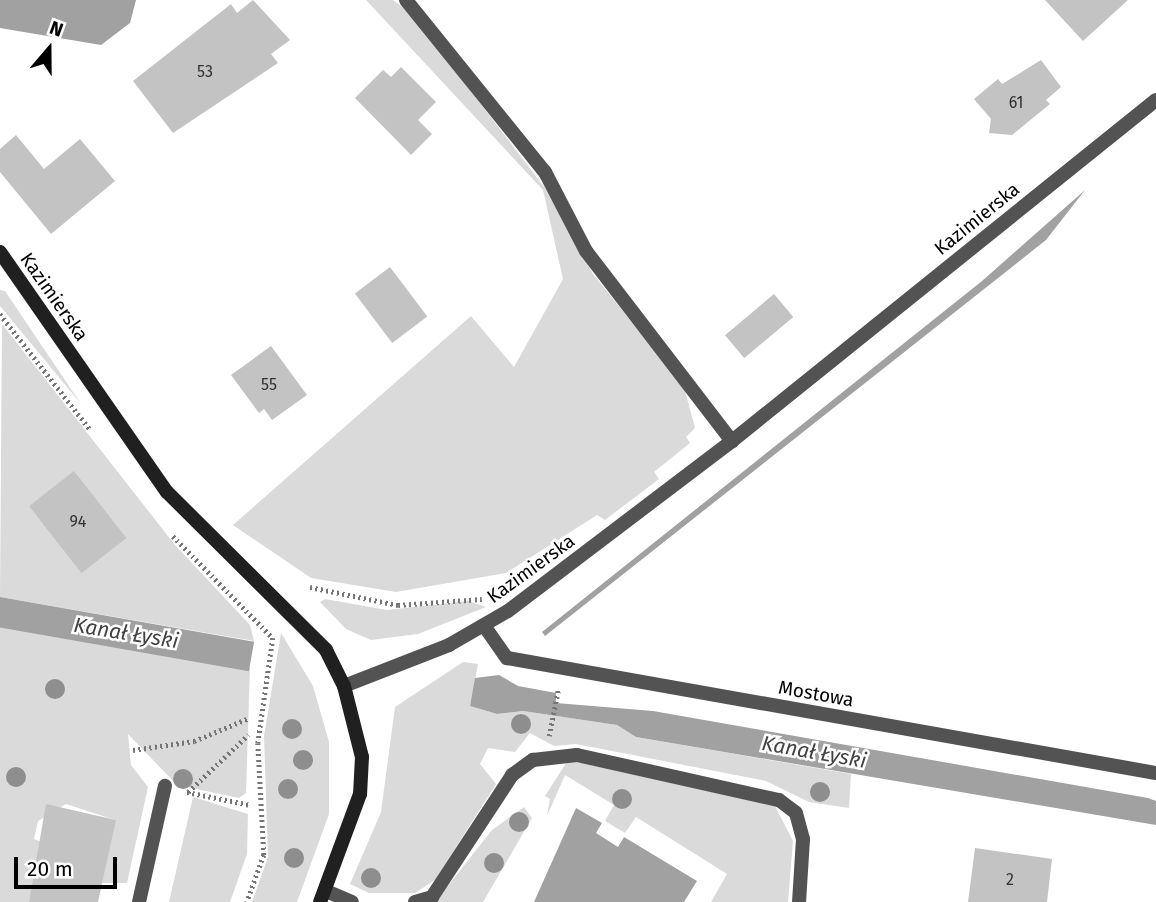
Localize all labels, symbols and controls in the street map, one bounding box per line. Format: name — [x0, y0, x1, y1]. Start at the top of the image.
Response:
north arrow — [14, 14, 84, 84]
text: N — [46, 16, 66, 42]
house number: 53 — [197, 62, 213, 82]
house number: 61 — [1009, 93, 1023, 113]
street label: Kazimierska — [930, 178, 1024, 260]
street label: Kazimierska — [15, 248, 93, 346]
house number: 55 — [261, 375, 277, 395]
house number: 94 — [70, 512, 86, 532]
street label: Kazimierska — [483, 530, 579, 608]
water label: Kanał Łyski — [72, 612, 180, 654]
street label: Mostowa — [777, 676, 855, 712]
water label: Kanał Łyski — [760, 730, 868, 774]
scale bar — [18, 842, 121, 886]
text: 20 m — [27, 856, 73, 882]
house number: 2 — [1006, 870, 1014, 890]

